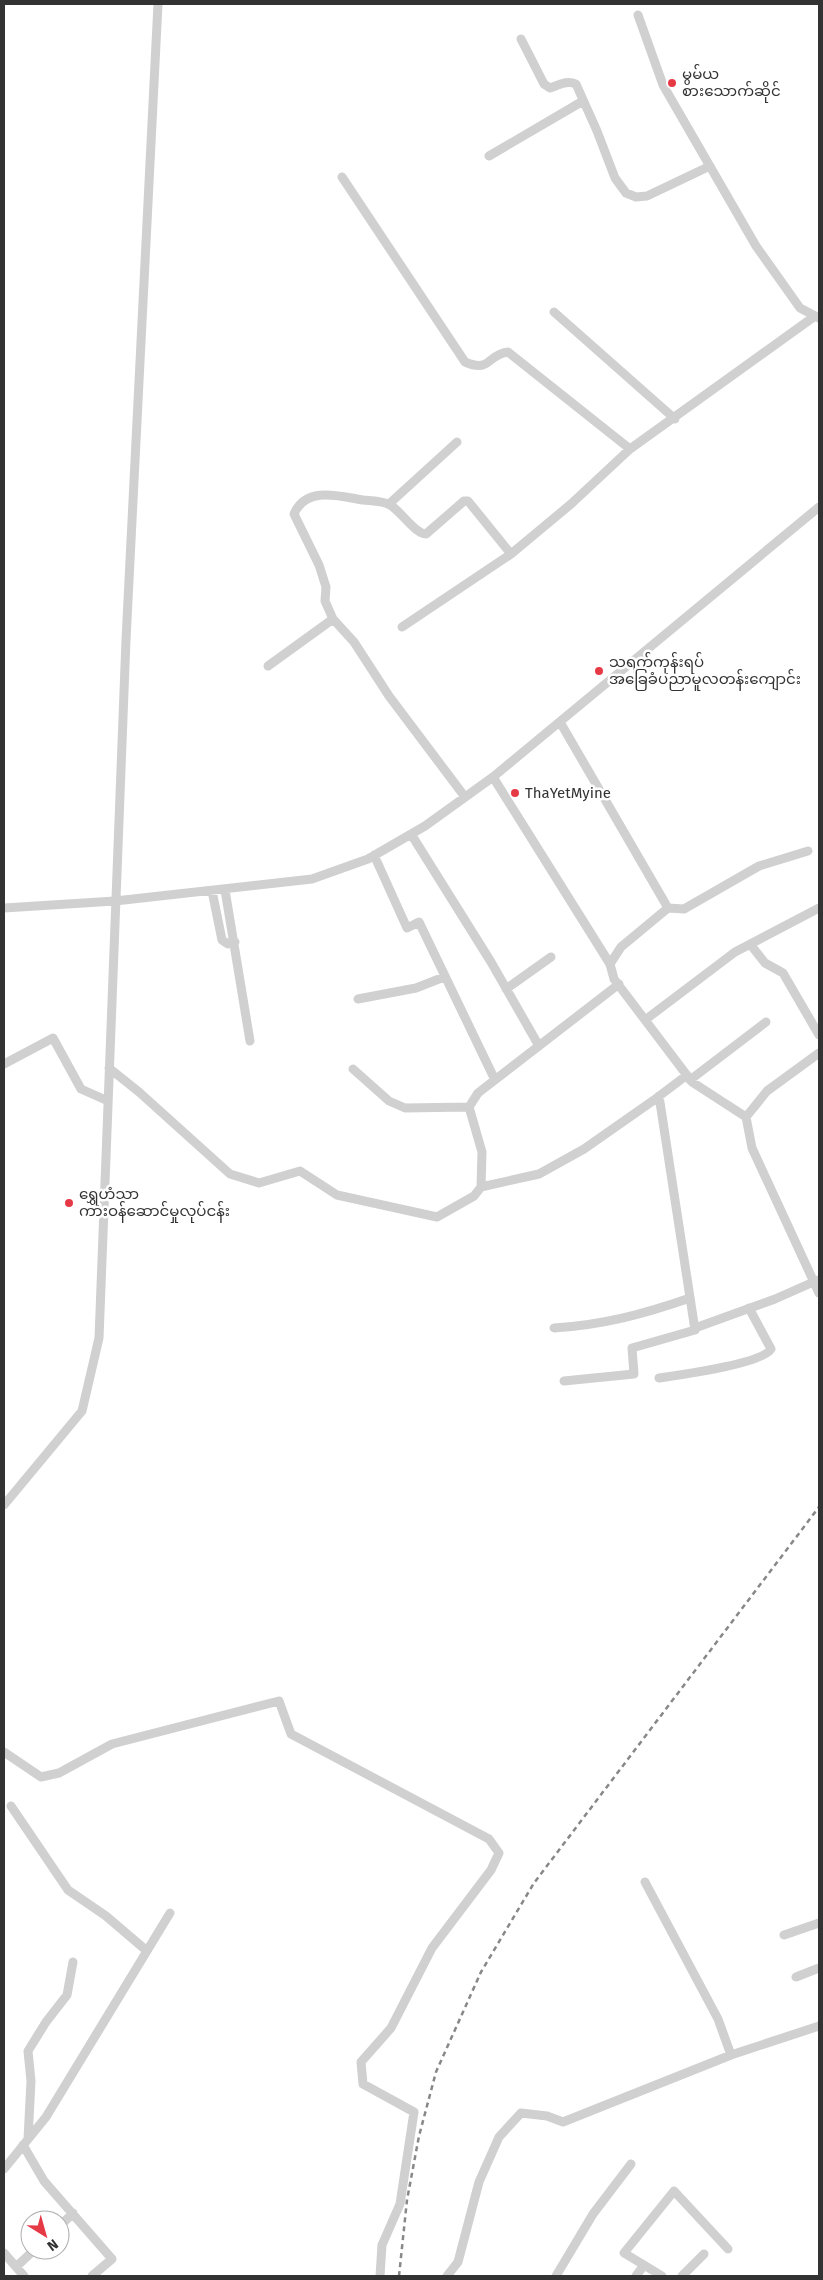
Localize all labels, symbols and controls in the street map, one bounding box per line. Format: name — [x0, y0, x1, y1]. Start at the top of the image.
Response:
place label: မွမ်ယ စားသောက်ဆိုင် — [682, 64, 781, 103]
marker: မွမ်ယ စားသောက်ဆိုင် — [666, 77, 678, 89]
place label: သရက်ကုန်းရပ် အခြေခံပညာမူလတန်းကျောင်း — [609, 652, 801, 691]
marker: သရက်ကုန်းရပ် အခြေခံပညာမူလတန်းကျောင်း — [593, 665, 605, 677]
place label: ThaYetMyine — [525, 784, 611, 802]
marker: ThaYetMyine — [509, 787, 521, 799]
place label: ရွှေဟံသာ ကားဝန်ဆောင်မှုလုပ်ငန်း — [79, 1185, 230, 1223]
marker: ရွှေဟံသာ ကားဝန်ဆောင်မှုလုပ်ငန်း — [63, 1197, 75, 1209]
north arrow — [20, 2210, 70, 2260]
text: N — [44, 2235, 61, 2255]

